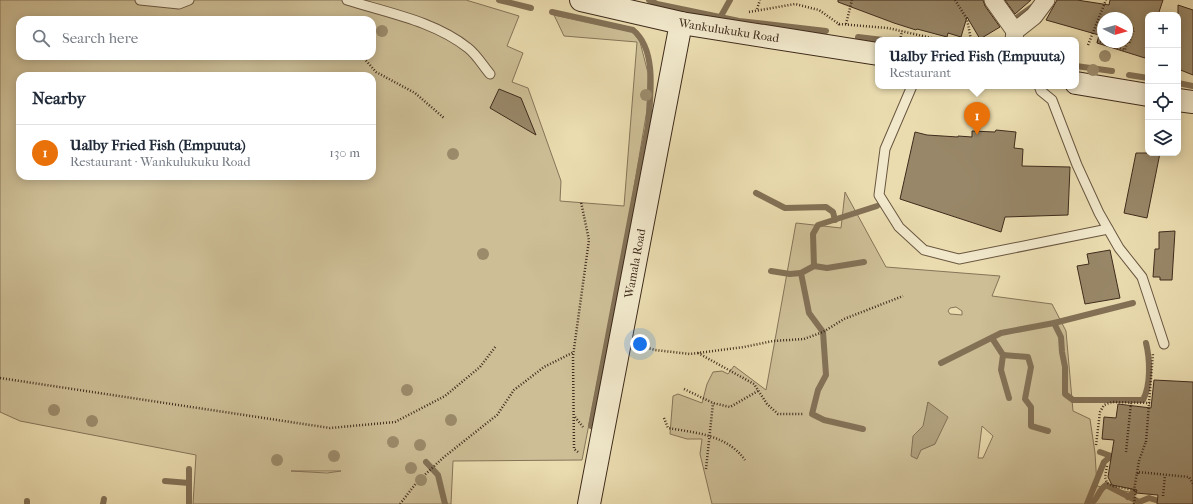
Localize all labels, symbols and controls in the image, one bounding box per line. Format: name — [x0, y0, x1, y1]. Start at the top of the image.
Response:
north arrow — [1097, 12, 1133, 48]
map controls — [1145, 12, 1181, 156]
button: + — [1145, 12, 1181, 48]
search box — [16, 16, 376, 60]
street label: Wankulukuku Road — [676, 16, 781, 45]
icon: search — [30, 27, 52, 49]
text: Search here — [62, 29, 138, 47]
popup — [875, 37, 1079, 89]
text: Ualby Fried Fish (Empuuta) — [889, 47, 1065, 65]
button: − — [1145, 48, 1181, 84]
text: Restaurant — [889, 65, 951, 80]
button: locate — [1145, 84, 1181, 120]
text: Nearby — [32, 88, 86, 108]
pin: 1 — [964, 102, 990, 135]
button: layers — [1145, 120, 1181, 156]
text: Ualby Fried Fish (Empuuta) — [70, 136, 246, 154]
text: 1 — [43, 145, 47, 160]
text: 130 m — [329, 145, 360, 160]
text: Restaurant · Wankulukuku Road — [70, 154, 250, 169]
street label: Wamala Road — [621, 227, 649, 300]
your location — [630, 334, 650, 354]

